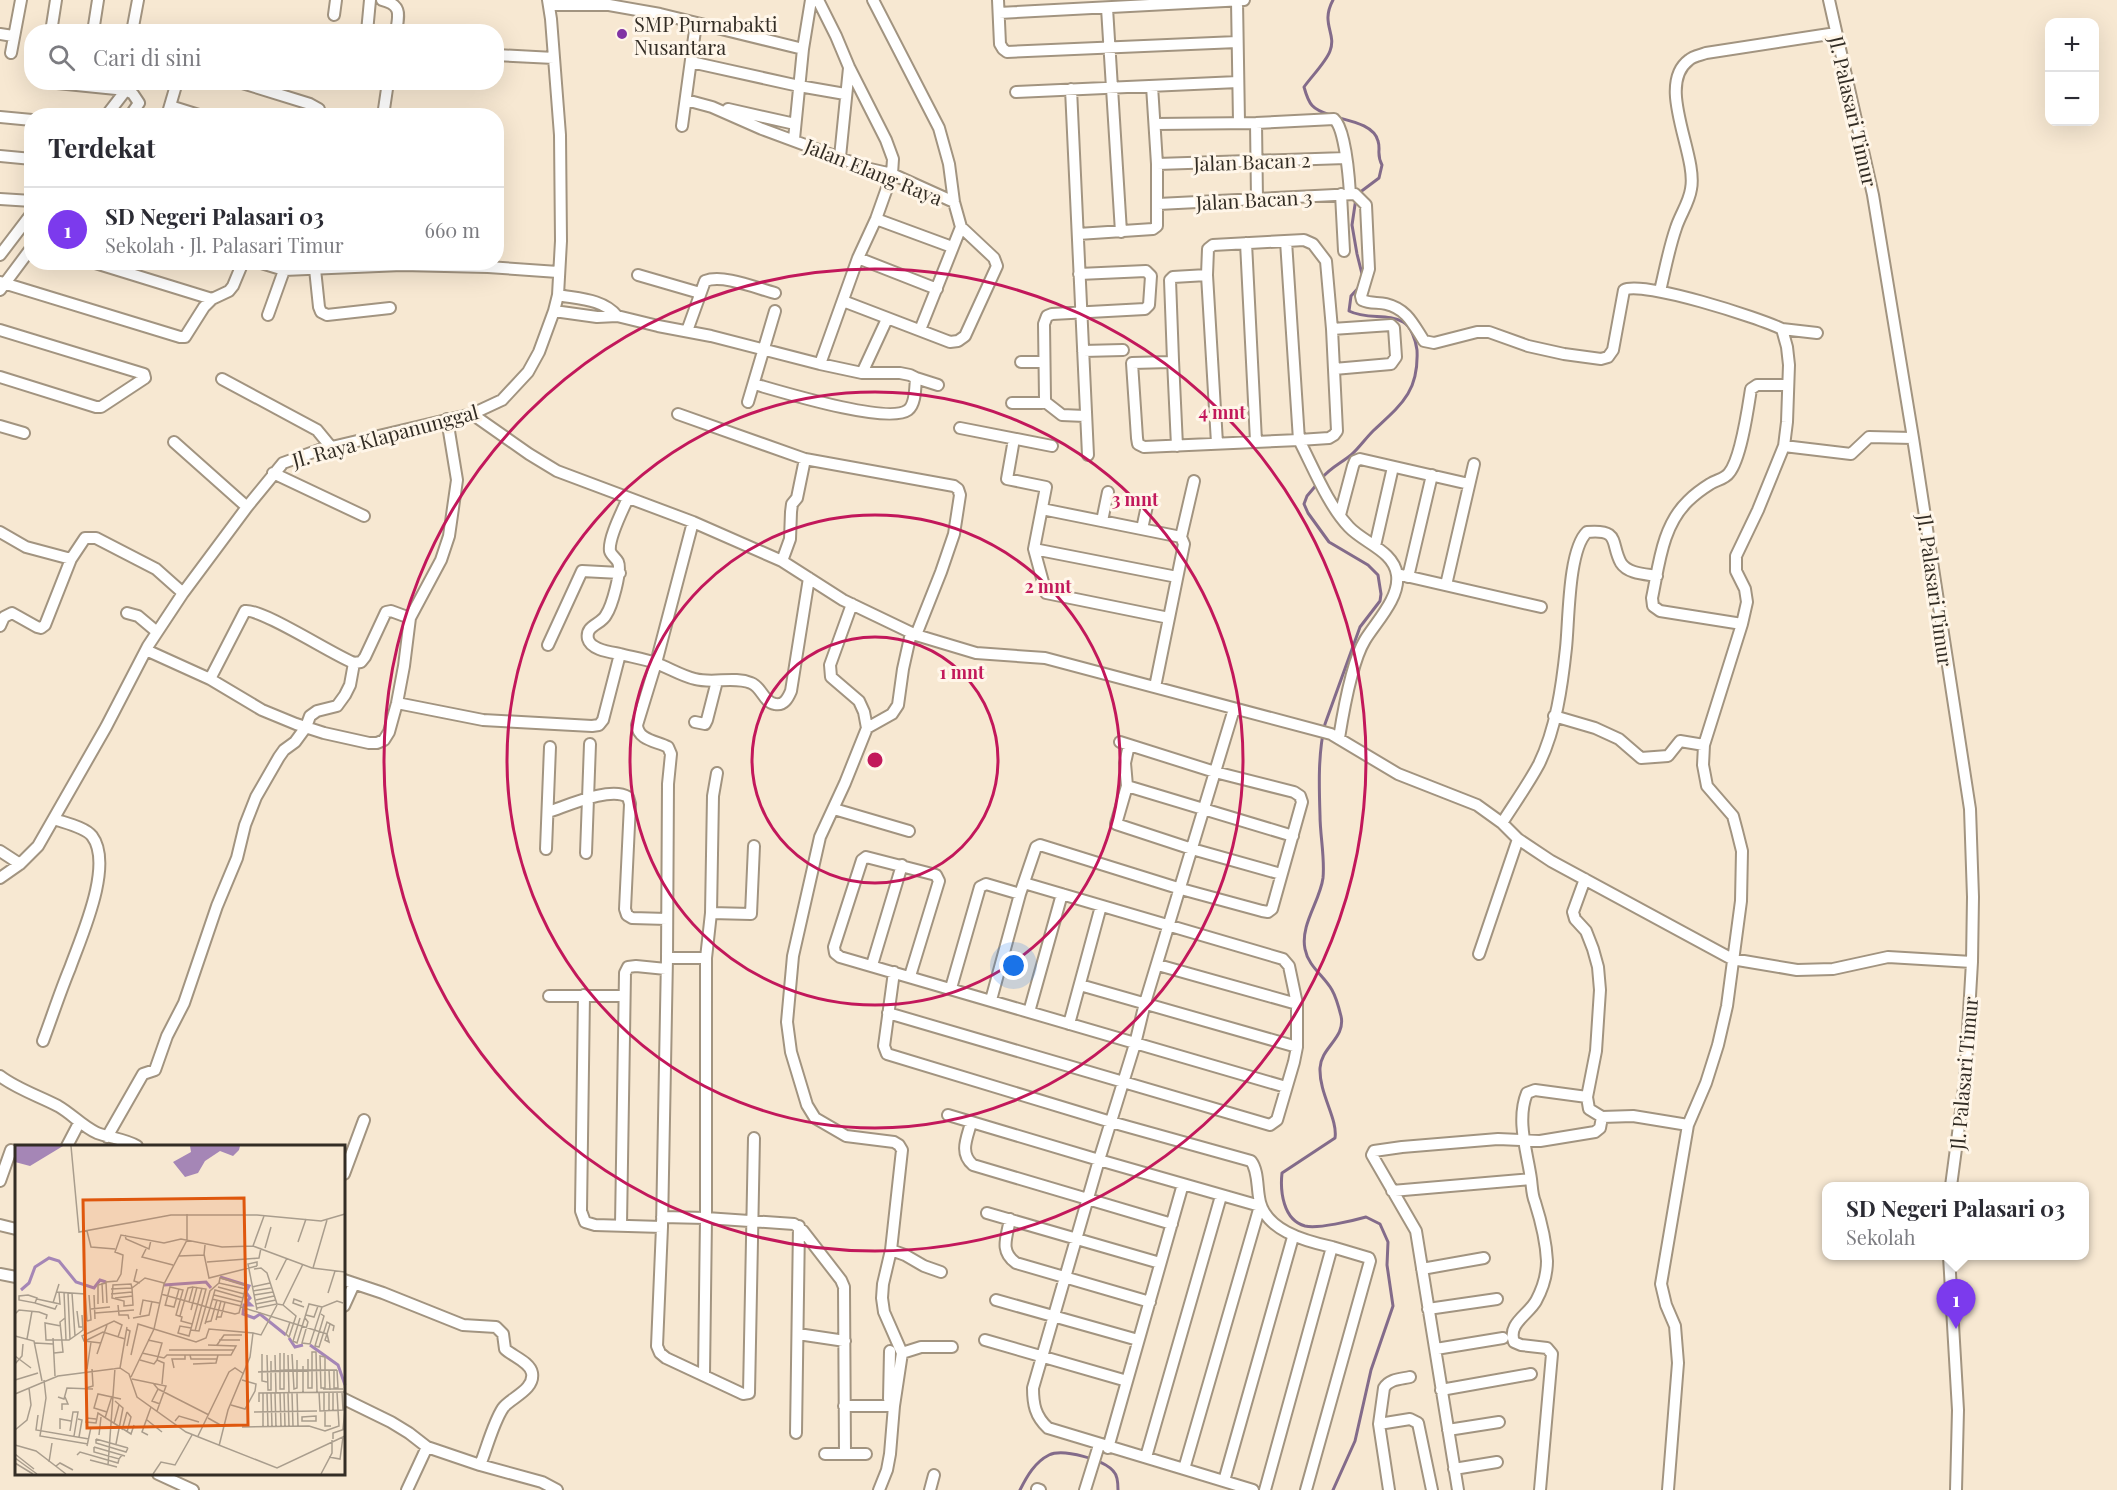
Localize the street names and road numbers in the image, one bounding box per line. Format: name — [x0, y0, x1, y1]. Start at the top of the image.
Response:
street label: Jl. Palasari Timur — [1823, 32, 1884, 189]
street label: Jalan Elang Raya — [800, 131, 947, 211]
street label: Jalan Bacan 2 — [1192, 145, 1311, 177]
street label: Jalan Bacan 3 — [1194, 182, 1313, 216]
street label: Jl. Raya Klapanunggal — [288, 397, 481, 473]
street label: Jl. Palasari Timur — [1912, 511, 1960, 668]
street label: Jl. Palasari Timur — [1943, 995, 1983, 1152]

